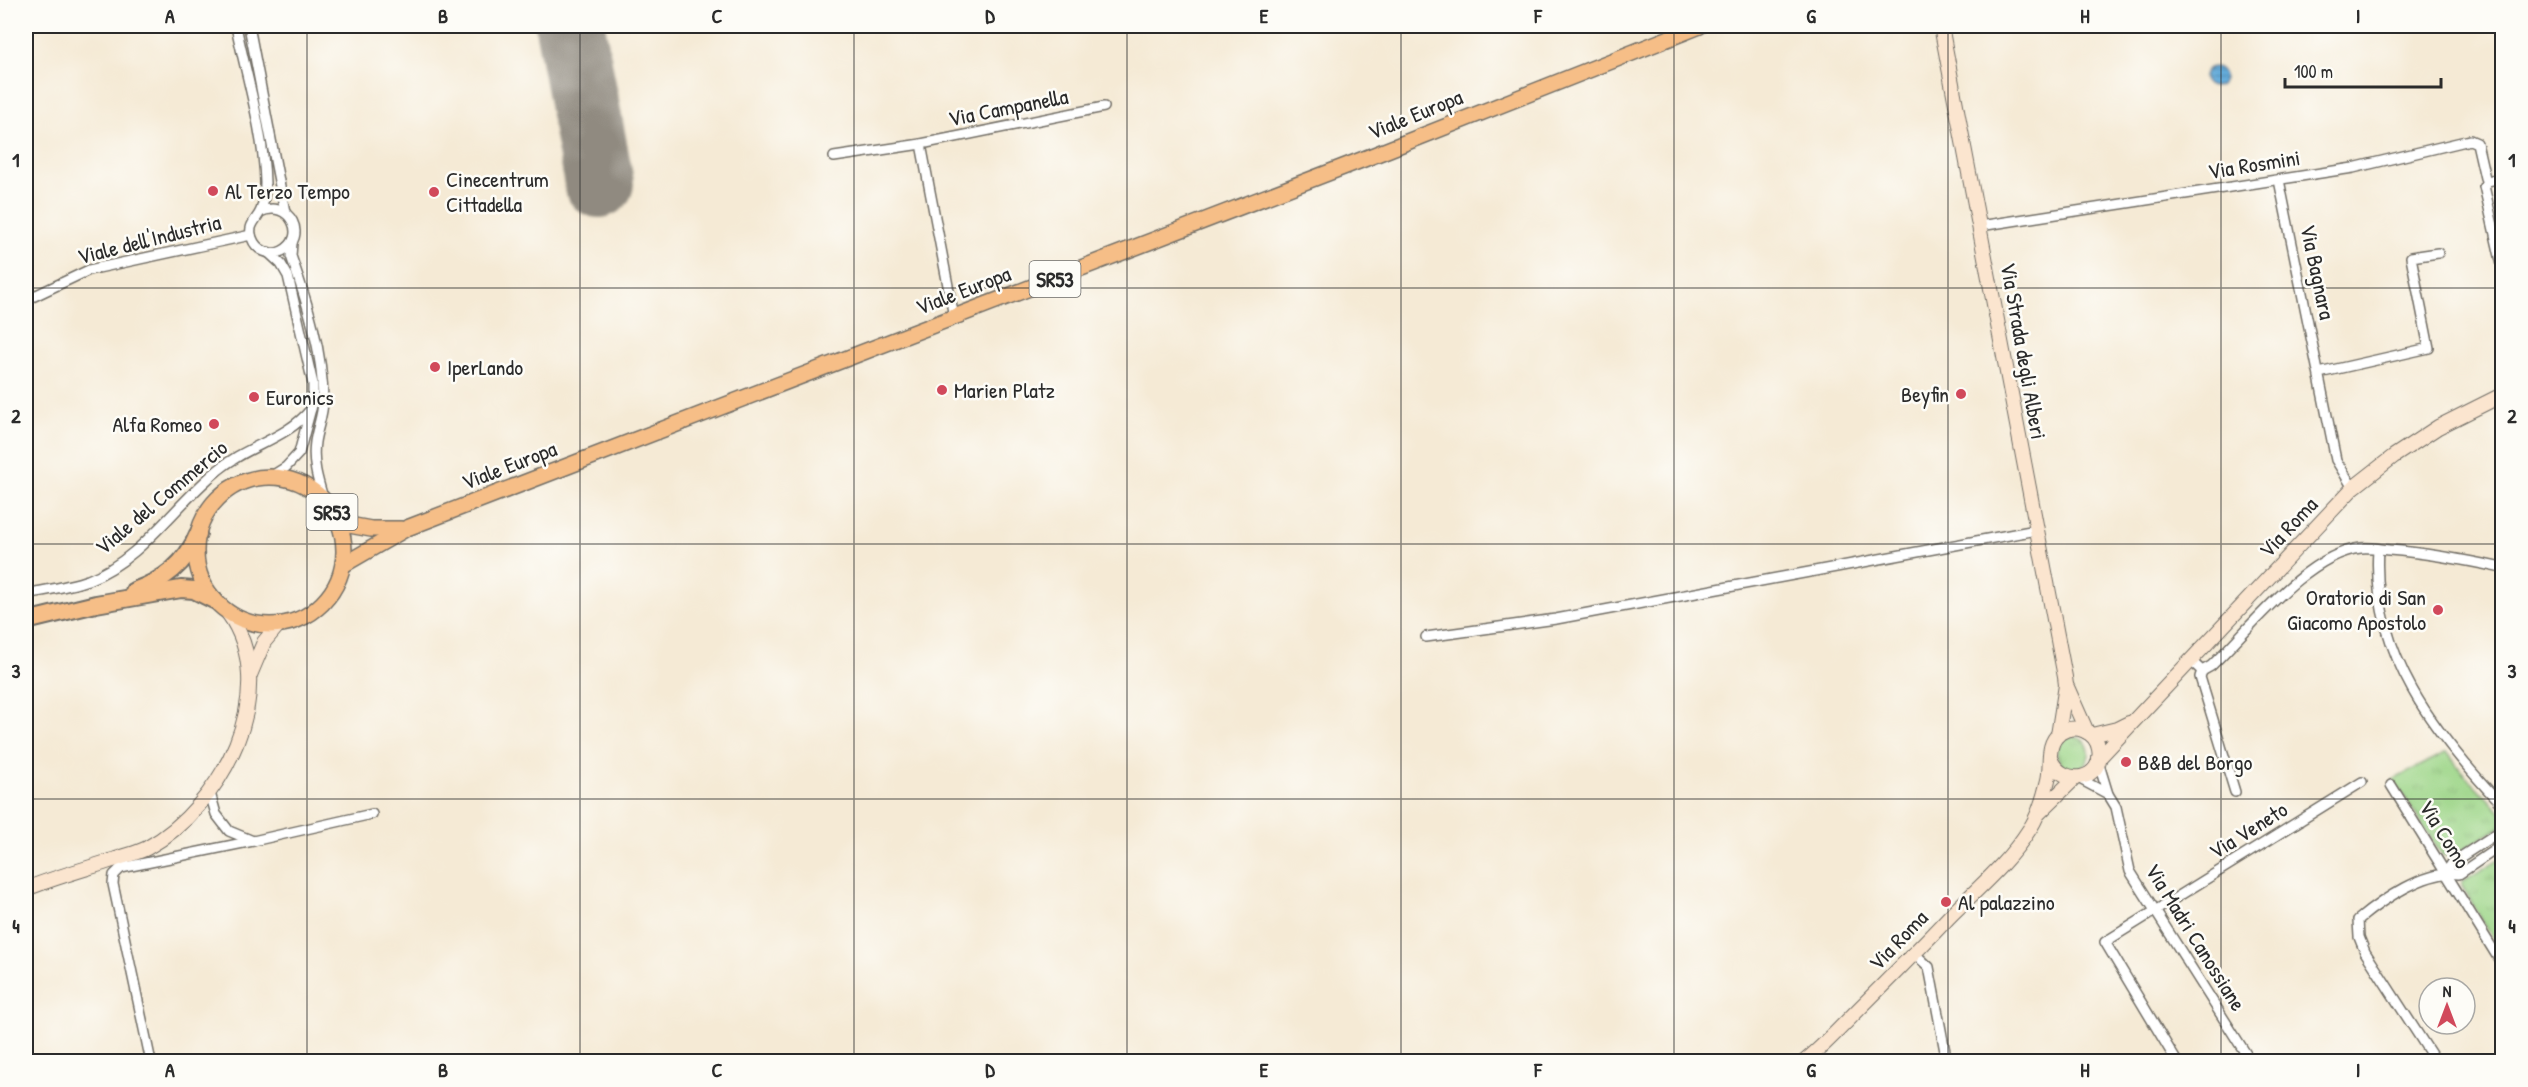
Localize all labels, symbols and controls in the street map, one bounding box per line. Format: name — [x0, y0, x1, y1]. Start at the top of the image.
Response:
text: A — [165, 2, 175, 29]
text: B — [438, 2, 448, 29]
text: C — [712, 2, 723, 29]
text: D — [985, 2, 995, 29]
text: E — [1260, 2, 1269, 29]
text: F — [1533, 2, 1543, 29]
text: G — [1806, 2, 1816, 29]
text: H — [2080, 2, 2090, 29]
text: I — [2356, 2, 2360, 29]
scale bar — [2285, 51, 2441, 89]
text: 100 m — [2294, 59, 2333, 84]
street label: Via Campanella — [946, 81, 1071, 133]
street label: Viale Europa — [1363, 81, 1467, 147]
street label: Via Rosmini — [2206, 142, 2302, 186]
text: 1 — [12, 146, 20, 173]
text: 1 — [2508, 146, 2516, 173]
place label: Cinecentrum Cittadella — [446, 164, 549, 219]
place label: Al Terzo Tempo — [225, 176, 350, 206]
marker: Al Terzo Tempo — [206, 184, 220, 198]
marker: Cinecentrum Cittadella — [427, 185, 441, 199]
street label: Viale dell'Industria — [74, 207, 224, 271]
street label: Via Bagnara — [2293, 222, 2343, 323]
street label: Viale Europa — [911, 258, 1015, 322]
street label: Via Strada degli Alberi — [1994, 260, 2054, 442]
road number: SR53 — [1030, 261, 1080, 297]
place label: IperLando — [447, 352, 523, 382]
marker: IperLando — [428, 360, 442, 374]
place label: Marien Platz — [954, 375, 1055, 405]
place label: Beyfin — [1901, 379, 1949, 409]
place label: Euronics — [266, 382, 334, 412]
marker: Marien Platz — [935, 383, 949, 397]
marker: Beyfin — [1954, 387, 1968, 401]
marker: Euronics — [247, 390, 261, 404]
text: 2 — [11, 402, 21, 429]
text: 2 — [2507, 402, 2517, 429]
place label: Alfa Romeo — [112, 409, 202, 439]
marker: Alfa Romeo — [207, 417, 221, 431]
street label: Viale del Commercio — [88, 433, 234, 561]
street label: Viale Europa — [457, 433, 561, 497]
street label: Via Roma — [2252, 490, 2324, 564]
road number: SR53 — [306, 494, 358, 530]
place label: Oratorio di San Giacomo Apostolo — [2287, 582, 2426, 637]
marker: Oratorio di San Giacomo Apostolo — [2431, 603, 2445, 617]
text: 3 — [12, 657, 21, 684]
text: 3 — [2508, 657, 2517, 684]
place label: B&B del Borgo — [2138, 747, 2253, 777]
marker: B&B del Borgo — [2119, 755, 2133, 769]
street label: Via Veneto — [2203, 794, 2293, 866]
street label: Via Como — [2412, 794, 2478, 874]
street label: Via Madri Canossiane — [2139, 858, 2253, 1017]
place label: Al palazzino — [1958, 887, 2055, 917]
marker: Al palazzino — [1939, 895, 1953, 909]
street label: Via Roma — [1862, 903, 1935, 977]
text: 4 — [12, 912, 20, 939]
text: 4 — [2508, 912, 2516, 939]
north arrow — [2417, 976, 2477, 1036]
text: N — [2443, 980, 2452, 1002]
text: A — [165, 1056, 175, 1083]
text: B — [438, 1056, 448, 1083]
text: C — [712, 1056, 723, 1083]
text: D — [985, 1056, 995, 1083]
text: E — [1260, 1056, 1269, 1083]
text: F — [1533, 1056, 1543, 1083]
text: G — [1806, 1056, 1816, 1083]
text: H — [2080, 1056, 2090, 1083]
text: I — [2356, 1056, 2360, 1083]

